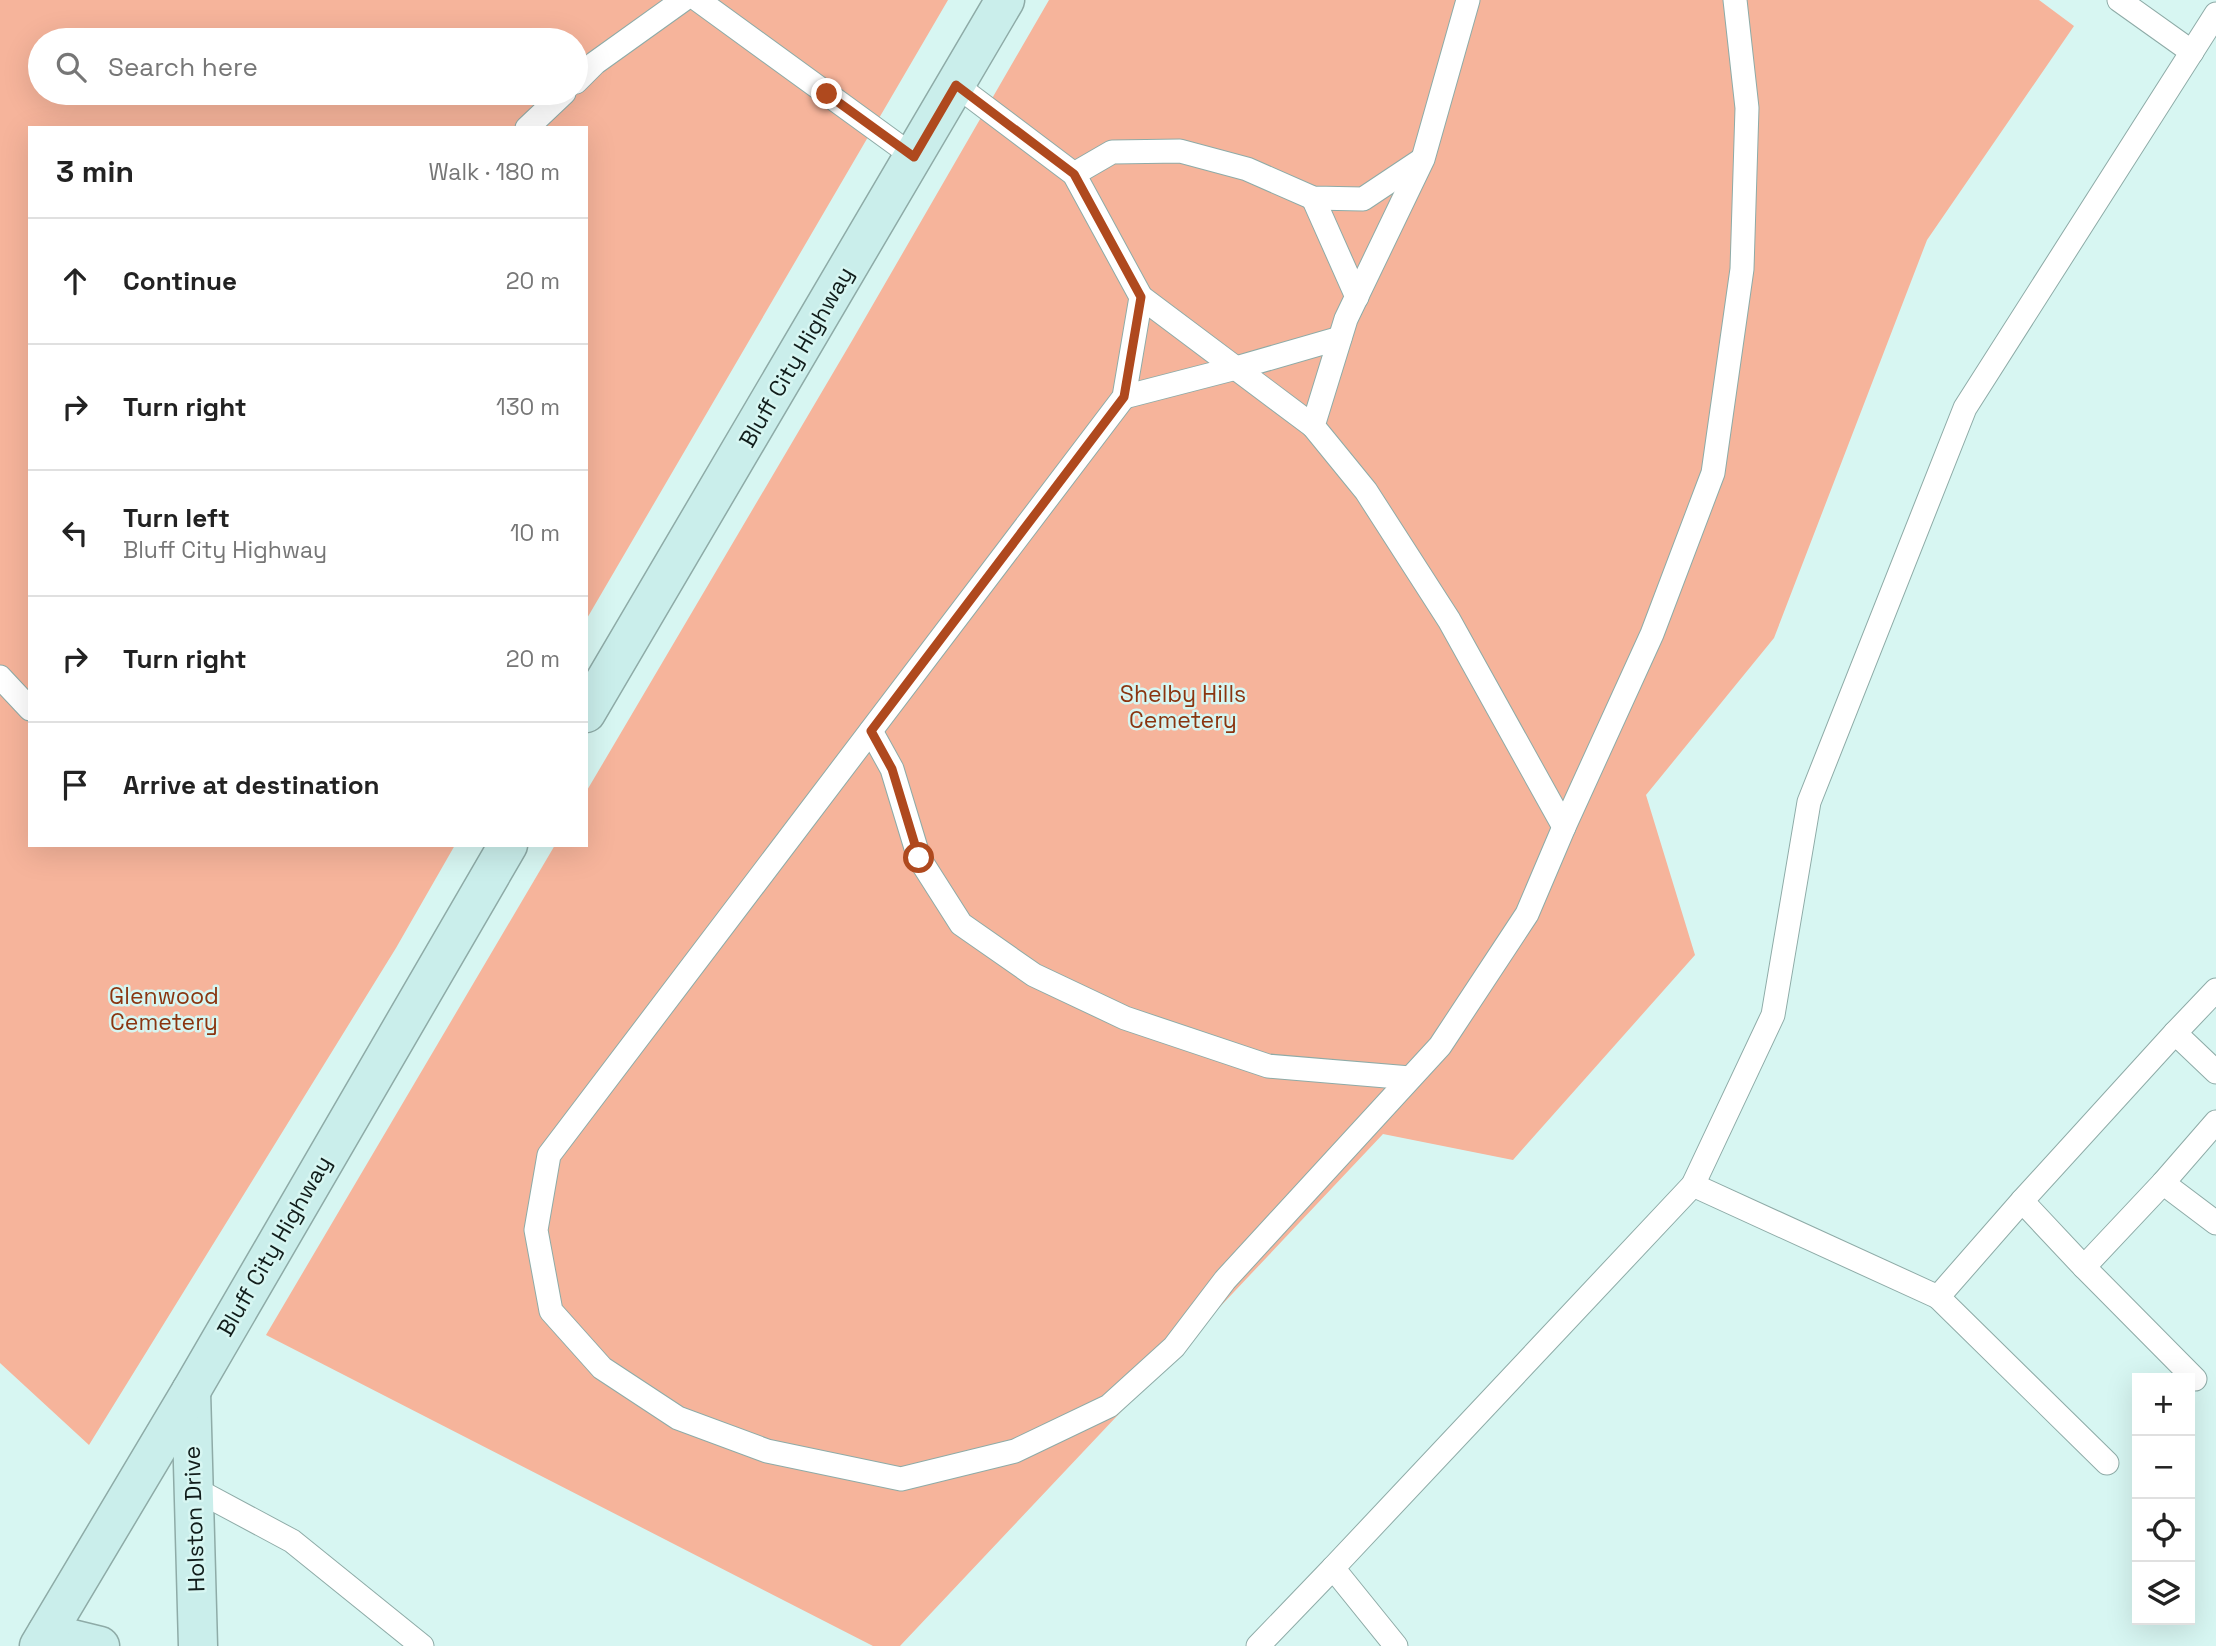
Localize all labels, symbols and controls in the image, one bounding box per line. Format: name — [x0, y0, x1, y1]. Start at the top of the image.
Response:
search box — [28, 28, 588, 105]
icon: search — [52, 48, 90, 86]
text: Search here — [108, 50, 258, 84]
route end — [811, 78, 842, 109]
text: 3 min — [56, 152, 134, 191]
text: Walk · 180 m — [428, 157, 560, 187]
street label: Bluff City Highway — [732, 261, 860, 453]
icon: ahead — [56, 262, 94, 300]
text: Continue — [123, 264, 237, 298]
text: 20 m — [506, 266, 560, 296]
icon: right — [56, 388, 94, 426]
text: Turn right — [123, 390, 247, 424]
text: 130 m — [496, 392, 560, 422]
text: Turn left — [123, 501, 230, 535]
icon: left — [56, 514, 94, 552]
text: 10 m — [510, 518, 560, 548]
text: Bluff City Highway — [123, 535, 327, 565]
icon: right — [56, 640, 94, 678]
text: Turn right — [123, 642, 247, 676]
text: 20 m — [506, 644, 560, 674]
park label: Shelby Hills Cemetery — [1120, 679, 1246, 735]
icon: arrive — [56, 766, 94, 804]
text: Arrive at destination — [123, 768, 380, 802]
route start — [903, 842, 934, 873]
park label: Glenwood Cemetery — [109, 981, 219, 1037]
street label: Bluff City Highway — [210, 1150, 338, 1342]
map controls — [2132, 1373, 2195, 1625]
button: + — [2132, 1373, 2195, 1436]
button: − — [2132, 1436, 2195, 1499]
street label: Holston Drive — [176, 1445, 212, 1593]
button: locate — [2132, 1499, 2195, 1562]
button: layers — [2132, 1562, 2195, 1625]

